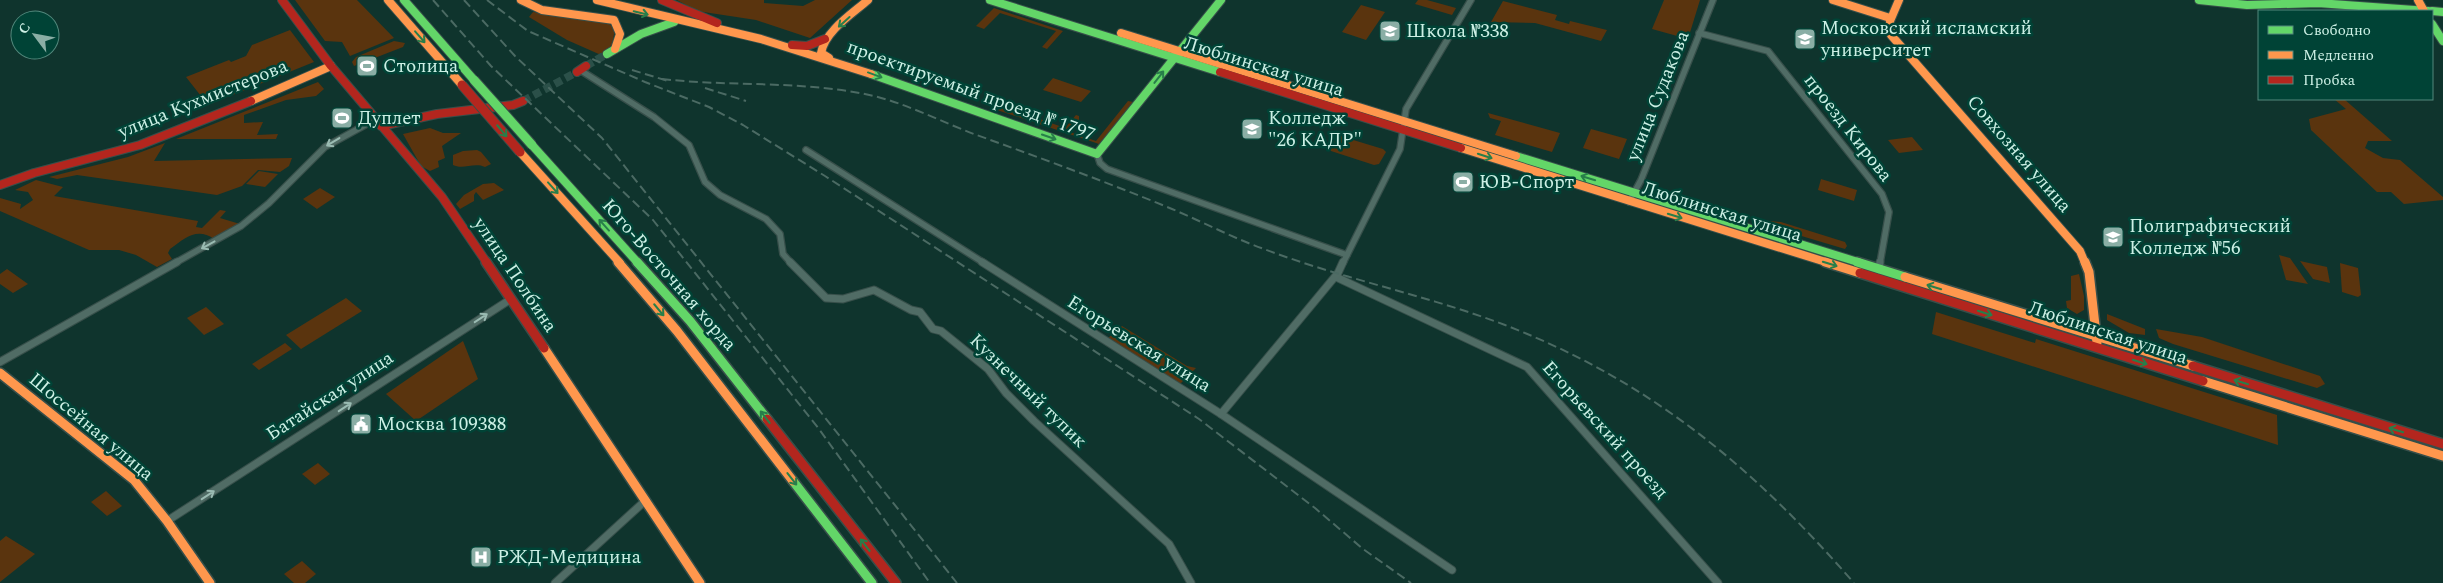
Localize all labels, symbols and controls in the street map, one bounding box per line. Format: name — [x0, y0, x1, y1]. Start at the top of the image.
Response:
one-way arrow — [632, 9, 648, 18]
north arrow — [10, 10, 60, 60]
legend — [2258, 10, 2433, 100]
place label: Московский исламский университет — [1820, 14, 2032, 65]
one-way arrow — [837, 16, 850, 28]
place label: Школа №338 — [1406, 17, 1509, 46]
text: С — [13, 19, 36, 38]
school or university icon: Школа №338 — [1378, 19, 1402, 43]
text: Свободно — [2303, 19, 2371, 42]
street label: улица Судакова — [1618, 26, 1698, 166]
school or university icon: Московский исламский университет — [1793, 27, 1817, 51]
street label: Люблинская улица — [1180, 29, 1348, 105]
one-way arrow — [414, 30, 426, 43]
street label: проектируемый проезд № 1797 — [843, 32, 1099, 150]
text: Медленно — [2303, 44, 2374, 67]
street label: улица Кухмистерова — [113, 51, 293, 147]
place label: Столица — [383, 52, 459, 81]
sports icon: Столица — [355, 54, 379, 78]
street label: проезд Кирова — [1796, 68, 1900, 189]
text: Пробка — [2303, 69, 2356, 92]
one-way arrow — [867, 71, 882, 80]
one-way arrow — [1153, 71, 1164, 84]
street label: Совхозная улица — [1959, 89, 2079, 220]
place label: Дуплет — [358, 104, 421, 133]
place label: Колледж "26 КАДР" — [1268, 104, 1362, 155]
sports icon: Дуплет — [330, 106, 354, 130]
school or university icon: Колледж "26 КАДР" — [1240, 117, 1264, 141]
one-way arrow — [497, 125, 508, 138]
one-way arrow — [1041, 133, 1056, 142]
one-way arrow — [326, 138, 340, 148]
one-way arrow — [1476, 151, 1492, 161]
place label: ЮВ-Спорт — [1479, 168, 1574, 197]
sports icon: ЮВ-Спорт — [1451, 170, 1475, 194]
one-way arrow — [1580, 173, 1596, 183]
street label: Люблинская улица — [1638, 174, 1806, 250]
one-way arrow — [547, 181, 558, 194]
street label: Юго-Восточная хорда — [594, 192, 744, 358]
street label: улица Полбина — [465, 211, 565, 339]
one-way arrow — [1667, 212, 1682, 221]
place label: Полиграфический Колледж №56 — [2129, 212, 2291, 263]
one-way arrow — [599, 219, 610, 232]
school or university icon: Полиграфический Колледж №56 — [2101, 225, 2125, 249]
one-way arrow — [201, 240, 216, 250]
one-way arrow — [1822, 260, 1838, 270]
one-way arrow — [1926, 281, 1942, 291]
street label: Егорьевская улица — [1061, 288, 1217, 400]
street label: Люблинская улица — [2025, 294, 2192, 373]
one-way arrow — [654, 303, 665, 316]
one-way arrow — [1977, 308, 1993, 318]
one-way arrow — [474, 313, 488, 323]
street label: Кузнечный тупик — [962, 327, 1094, 455]
street label: Батайская улица — [260, 343, 400, 448]
street label: Егорьевский проезд — [1535, 354, 1675, 506]
one-way arrow — [2132, 357, 2148, 367]
street label: Шоссейная улица — [22, 366, 161, 489]
one-way arrow — [2234, 377, 2250, 386]
one-way arrow — [338, 402, 352, 412]
place label: Москва 109388 — [377, 410, 506, 439]
one-way arrow — [760, 410, 770, 424]
public building icon: Москва 109388 — [349, 412, 373, 436]
one-way arrow — [2389, 424, 2405, 434]
one-way arrow — [787, 472, 797, 486]
one-way arrow — [201, 490, 215, 500]
one-way arrow — [860, 539, 871, 552]
place label: РЖД-Медицина — [497, 543, 642, 572]
hospital icon: РЖД-Медицина — [469, 545, 493, 569]

